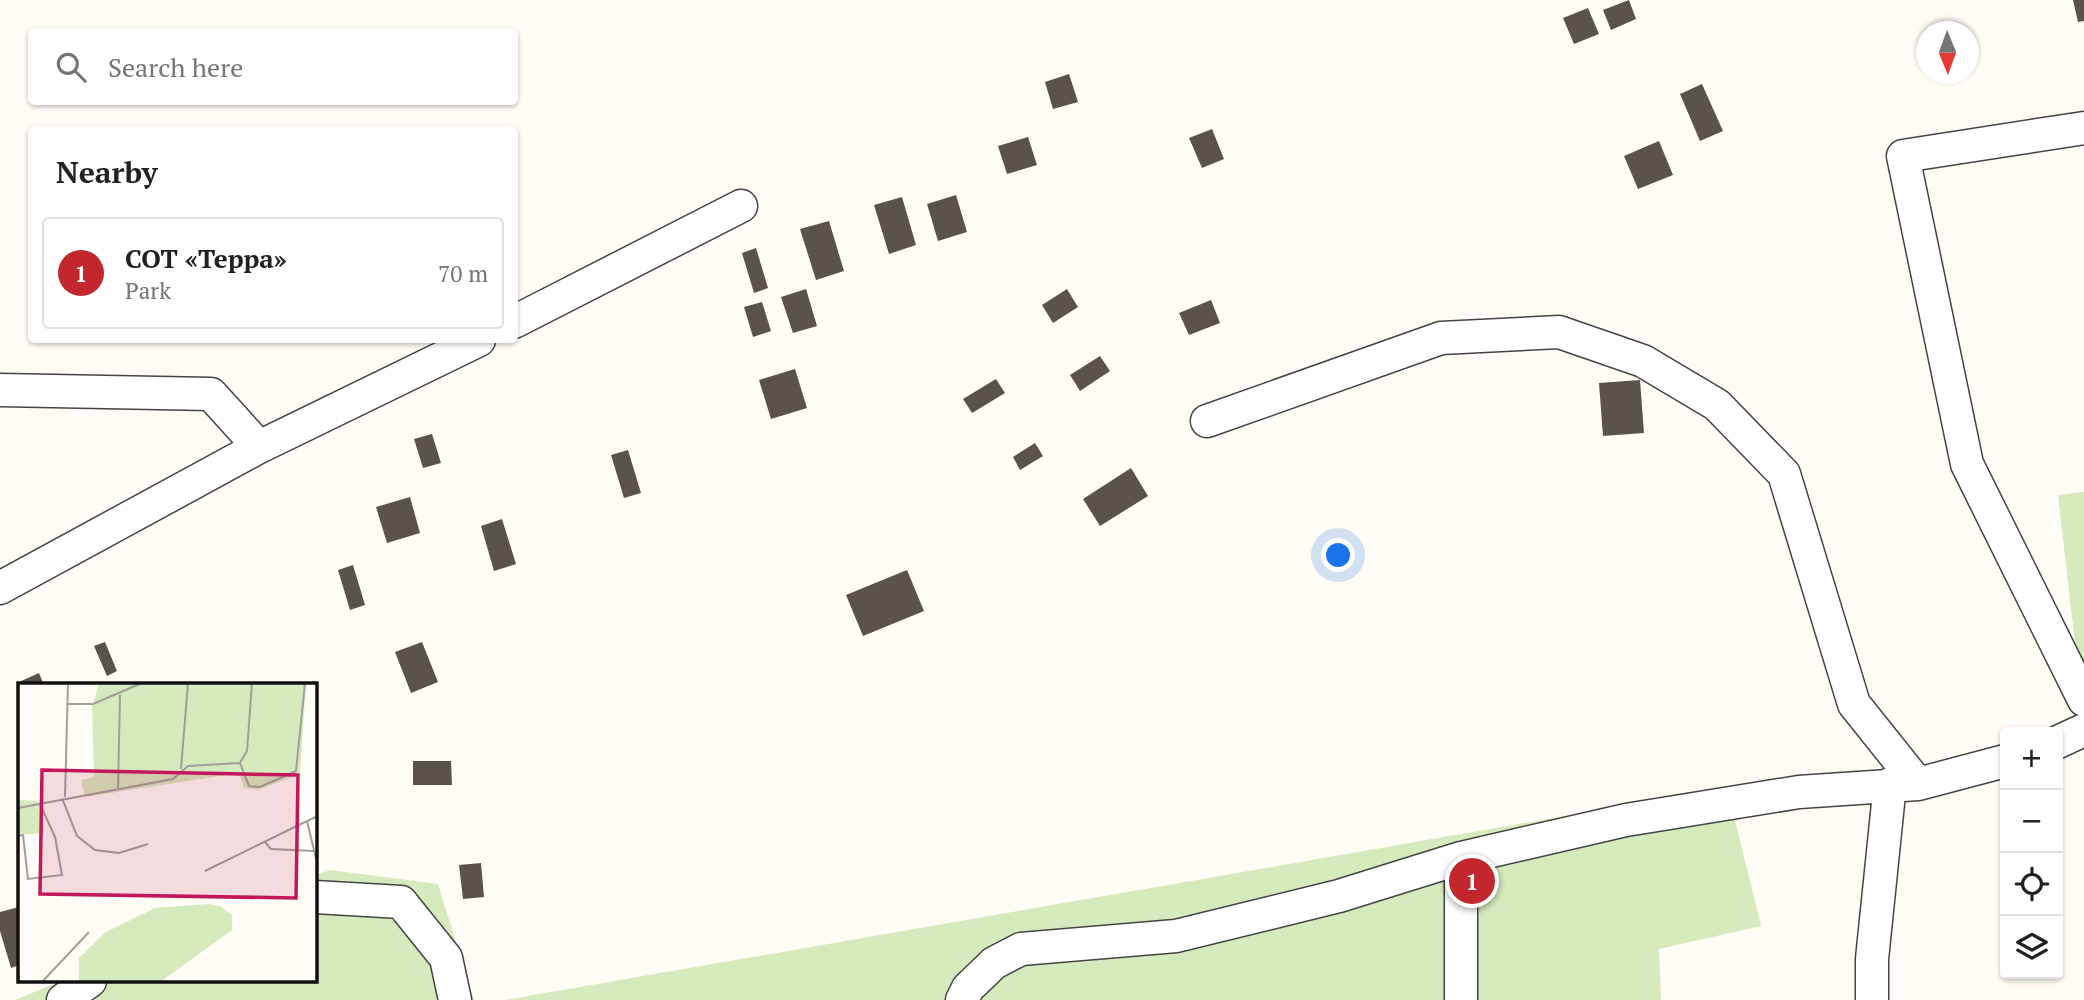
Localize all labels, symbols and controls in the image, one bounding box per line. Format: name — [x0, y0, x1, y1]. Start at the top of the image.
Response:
north arrow — [1916, 21, 1979, 84]
search box — [28, 28, 518, 105]
icon: search — [52, 48, 90, 86]
text: Search here — [108, 50, 243, 84]
text: Nearby — [56, 152, 158, 192]
text: СОТ «Терра» — [125, 241, 287, 275]
text: 1 — [75, 258, 88, 289]
text: 70 m — [438, 258, 488, 289]
text: Park — [125, 275, 171, 306]
your location — [1321, 538, 1355, 572]
inset map — [18, 683, 317, 982]
map controls — [2000, 727, 2063, 979]
button: + — [2000, 727, 2063, 790]
button: − — [2000, 790, 2063, 853]
button: locate — [2000, 853, 2063, 916]
pin: 1 — [1449, 855, 1495, 907]
button: layers — [2000, 916, 2063, 979]

